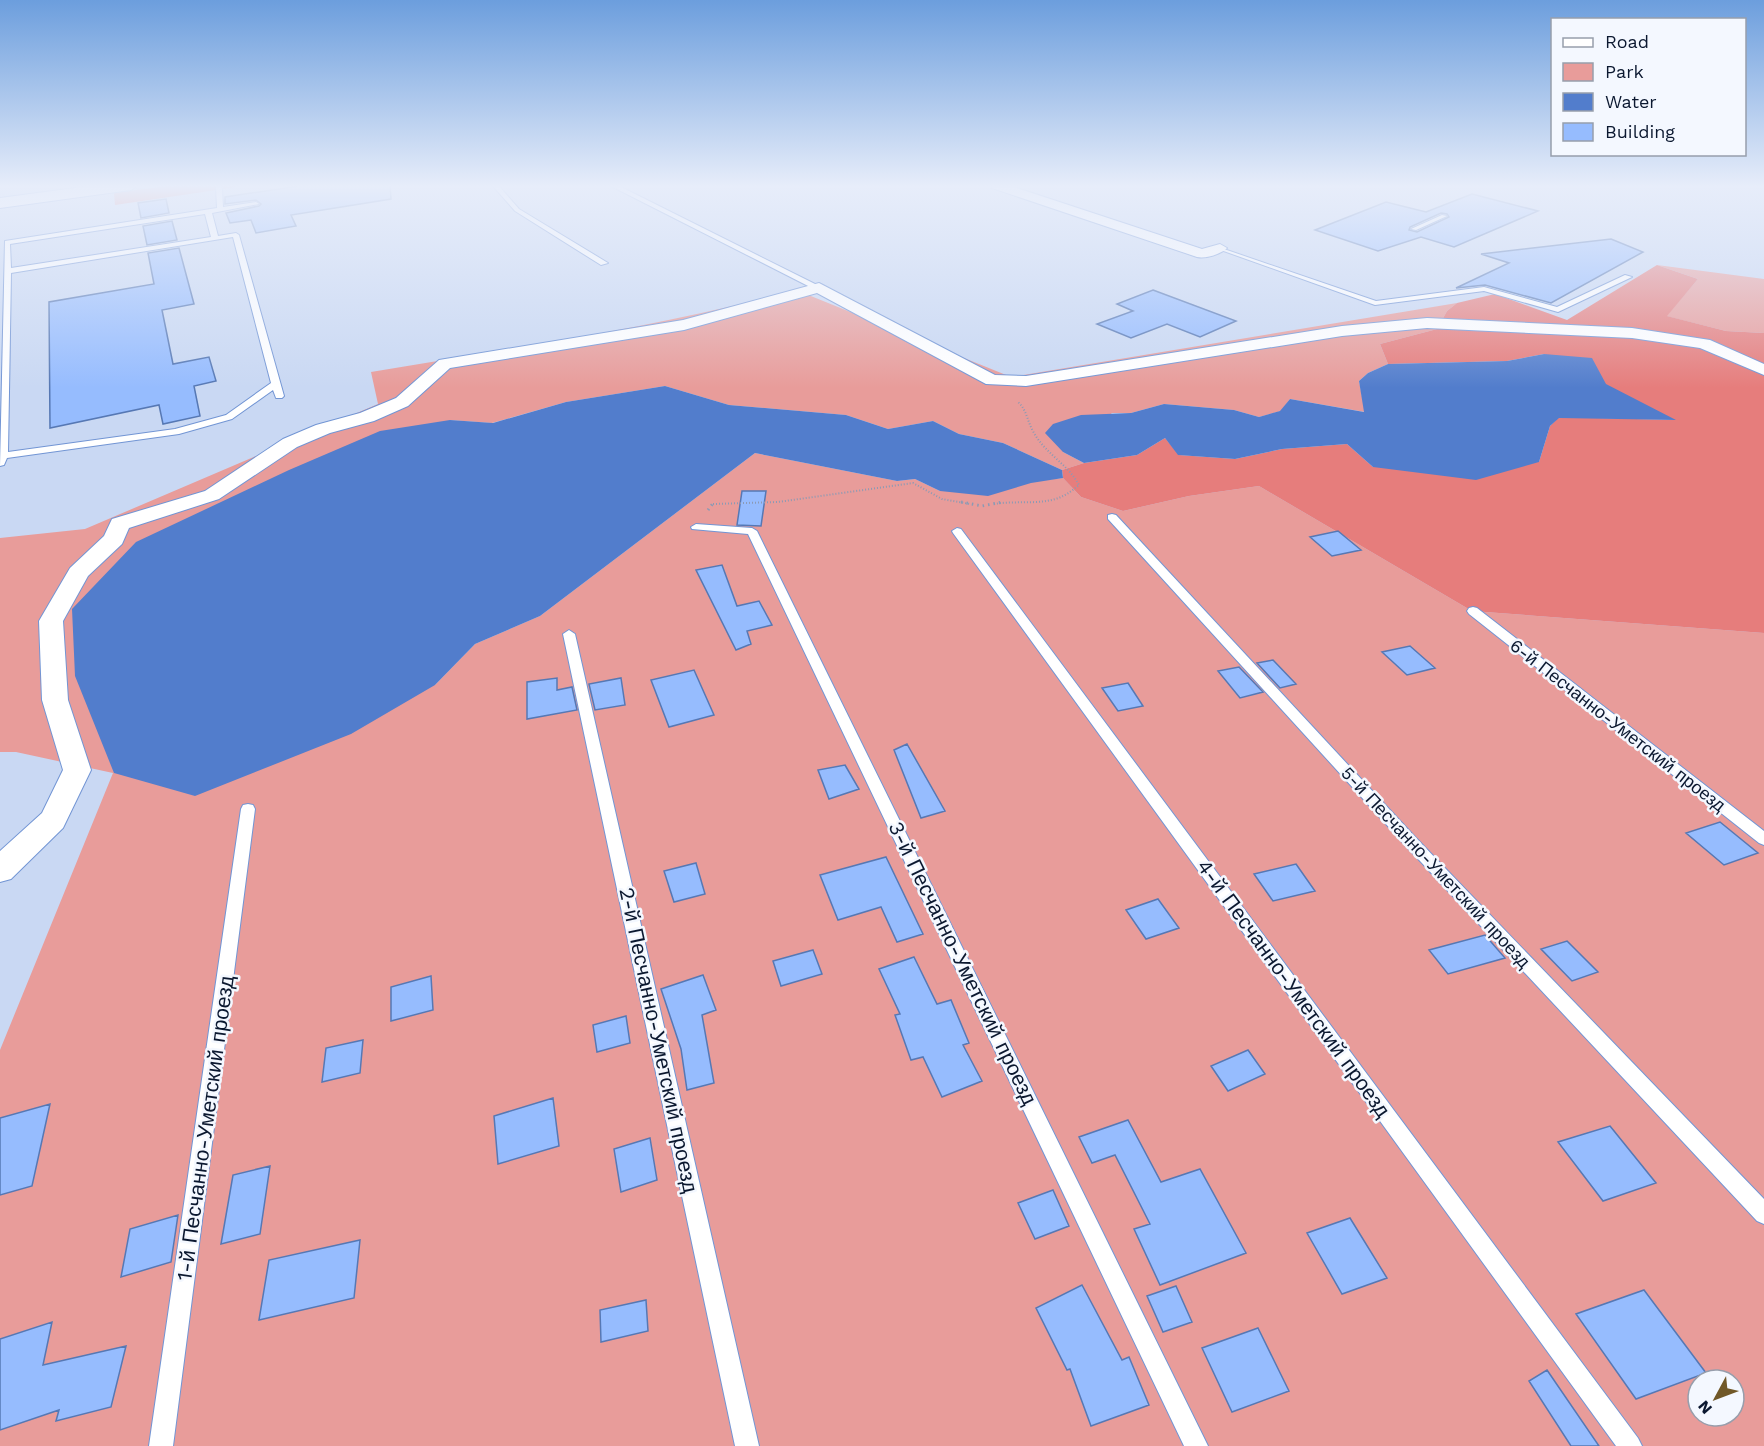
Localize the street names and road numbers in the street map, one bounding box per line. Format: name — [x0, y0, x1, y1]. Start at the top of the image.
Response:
street label: 6-й Песчанно-Уметский проезд — [1506, 634, 1730, 816]
street label: 5-й Песчанно-Уметский проезд — [1337, 762, 1535, 972]
street label: 3-й Песчанно-Уметский проезд — [883, 817, 1043, 1109]
street label: 4-й Песчанно-Уметский проезд — [1192, 854, 1396, 1122]
street label: 2-й Песчанно-Уметский проезд — [614, 885, 704, 1195]
street label: 1-й Песчанно-Уметский проезд — [171, 974, 239, 1282]

